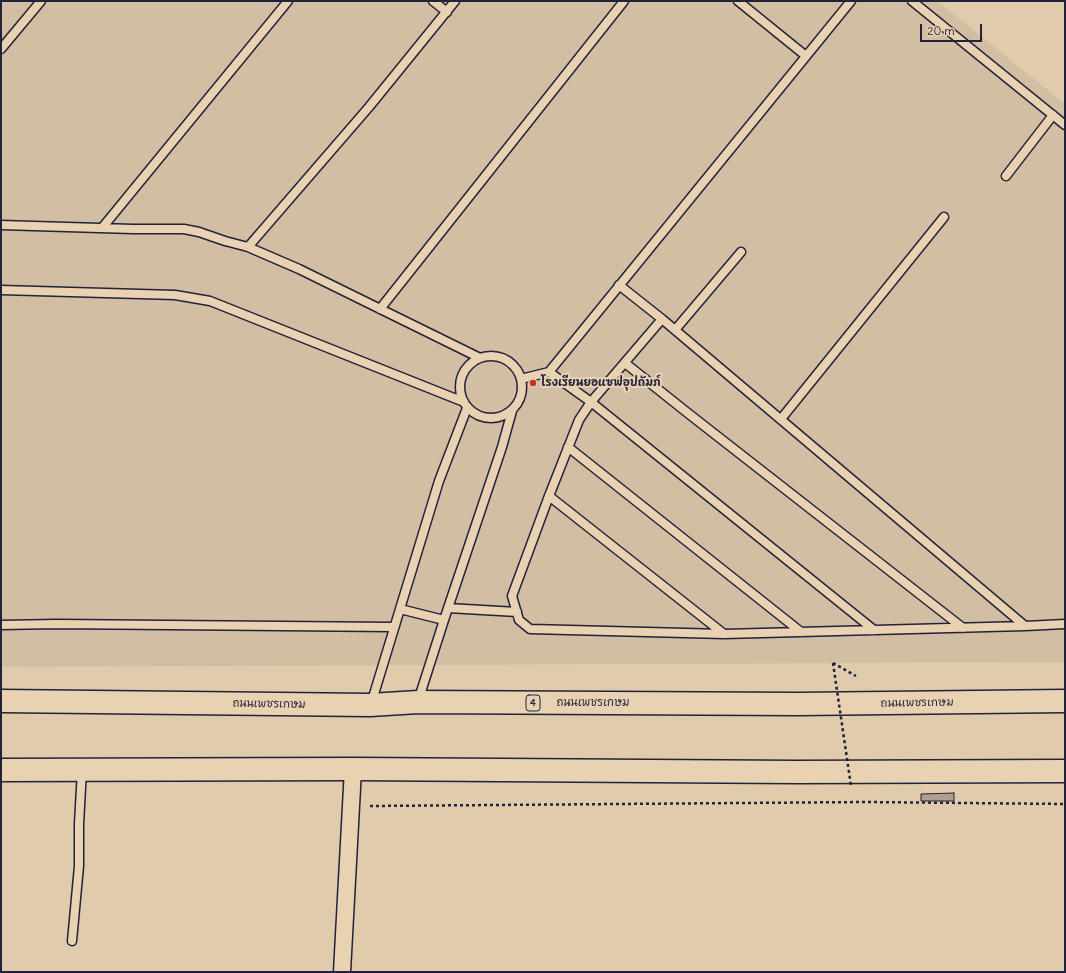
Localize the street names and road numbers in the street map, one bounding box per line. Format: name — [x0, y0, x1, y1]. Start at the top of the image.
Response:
road number: 4 — [526, 695, 540, 711]
street label: ถนนเพชรเกษม — [556, 696, 630, 710]
street label: ถนนเพชรเกษม — [880, 696, 954, 710]
street label: ถนนเพชรเกษม — [232, 697, 306, 711]

